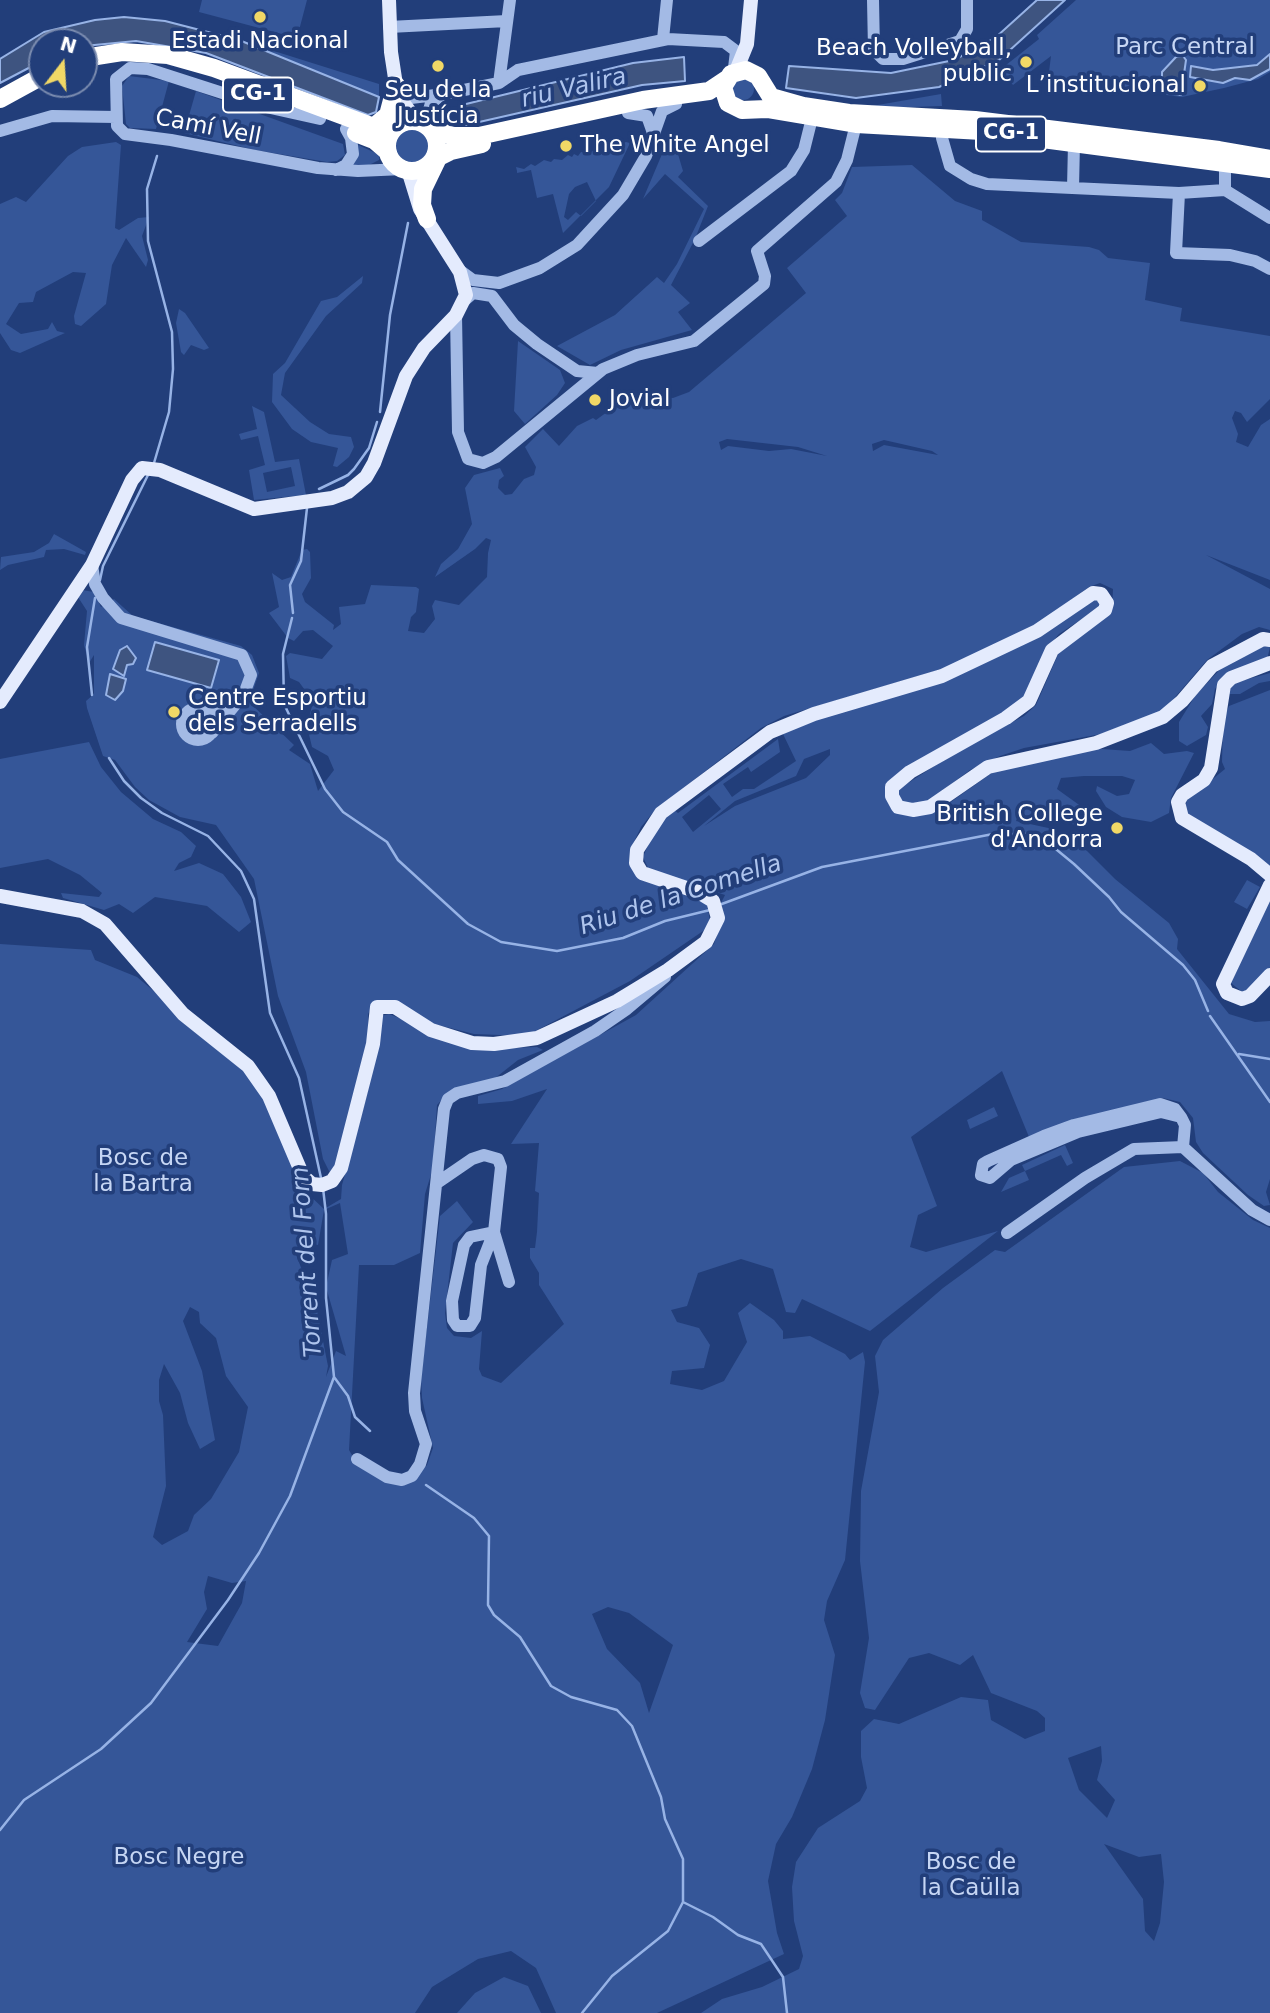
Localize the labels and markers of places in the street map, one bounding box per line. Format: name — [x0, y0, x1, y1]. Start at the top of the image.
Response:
marker: Estadi Nacional — [252, 9, 268, 25]
place label: Estadi Nacional — [171, 28, 349, 56]
place label: Beach Volleyball, public — [816, 35, 1012, 89]
marker: Beach Volleyball, public — [1018, 54, 1034, 70]
marker: Seu de la Justícia — [430, 58, 446, 74]
place label: L’institucional — [1026, 72, 1186, 100]
place label: Seu de la Justícia — [384, 77, 492, 131]
marker: L’institucional — [1192, 78, 1208, 94]
place label: The White Angel — [580, 132, 770, 160]
marker: The White Angel — [558, 138, 574, 154]
place label: Jovial — [609, 386, 670, 414]
marker: Jovial — [587, 392, 603, 408]
place label: Centre Esportiu dels Serradells — [188, 685, 367, 739]
marker: Centre Esportiu dels Serradells — [166, 704, 182, 720]
place label: British College d'Andorra — [936, 801, 1103, 855]
marker: British College d'Andorra — [1109, 820, 1125, 836]

